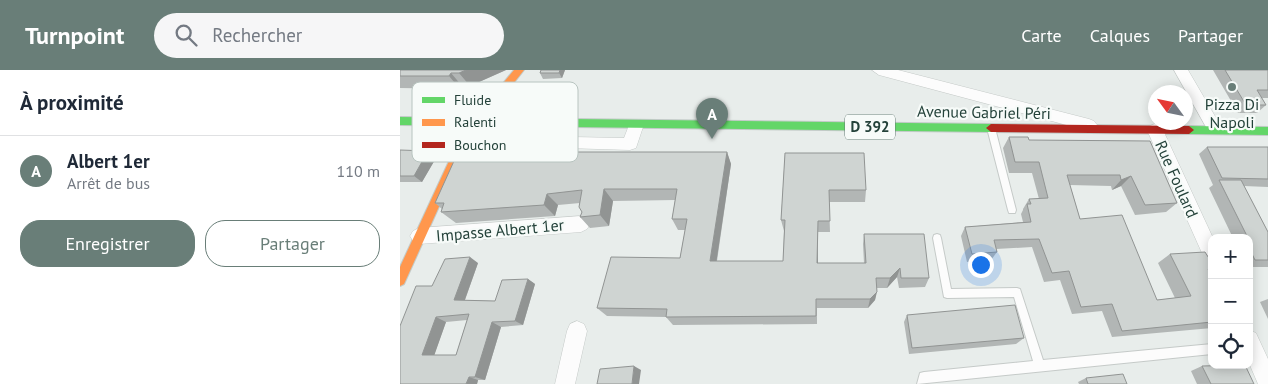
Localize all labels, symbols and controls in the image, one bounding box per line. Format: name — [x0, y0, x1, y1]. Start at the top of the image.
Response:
search box — [154, 13, 504, 58]
text: Turnpoint — [25, 20, 124, 51]
icon: search — [172, 21, 200, 49]
text: Rechercher — [212, 23, 302, 47]
text: Carte — [1021, 24, 1062, 47]
text: Calques — [1090, 24, 1150, 47]
text: Partager — [1178, 24, 1243, 47]
marker: Pizza Di Napoli — [1226, 81, 1238, 93]
legend — [412, 82, 578, 162]
north arrow — [1148, 85, 1193, 130]
text: À proximité — [20, 89, 124, 116]
text: Fluide — [454, 91, 491, 109]
place label: Pizza Di Napoli — [1205, 94, 1259, 132]
pin: A — [696, 98, 728, 139]
street label: Avenue Gabriel Péri — [917, 101, 1051, 123]
text: Ralenti — [454, 113, 497, 131]
road number: D 392 — [845, 114, 895, 140]
text: Bouchon — [454, 136, 506, 154]
street label: Rue Foulard — [1151, 137, 1203, 221]
text: Albert 1er — [67, 149, 150, 173]
text: A — [31, 161, 41, 181]
text: 110 m — [337, 161, 380, 181]
text: Arrêt de bus — [67, 173, 150, 193]
street label: Impasse Albert 1er — [435, 214, 565, 246]
button: Enregistrer — [20, 220, 195, 267]
button: Partager — [205, 220, 380, 267]
map controls — [1208, 234, 1253, 369]
button: + — [1208, 234, 1253, 279]
your location — [968, 252, 994, 278]
button: − — [1208, 279, 1253, 324]
button: locate — [1208, 324, 1253, 369]

